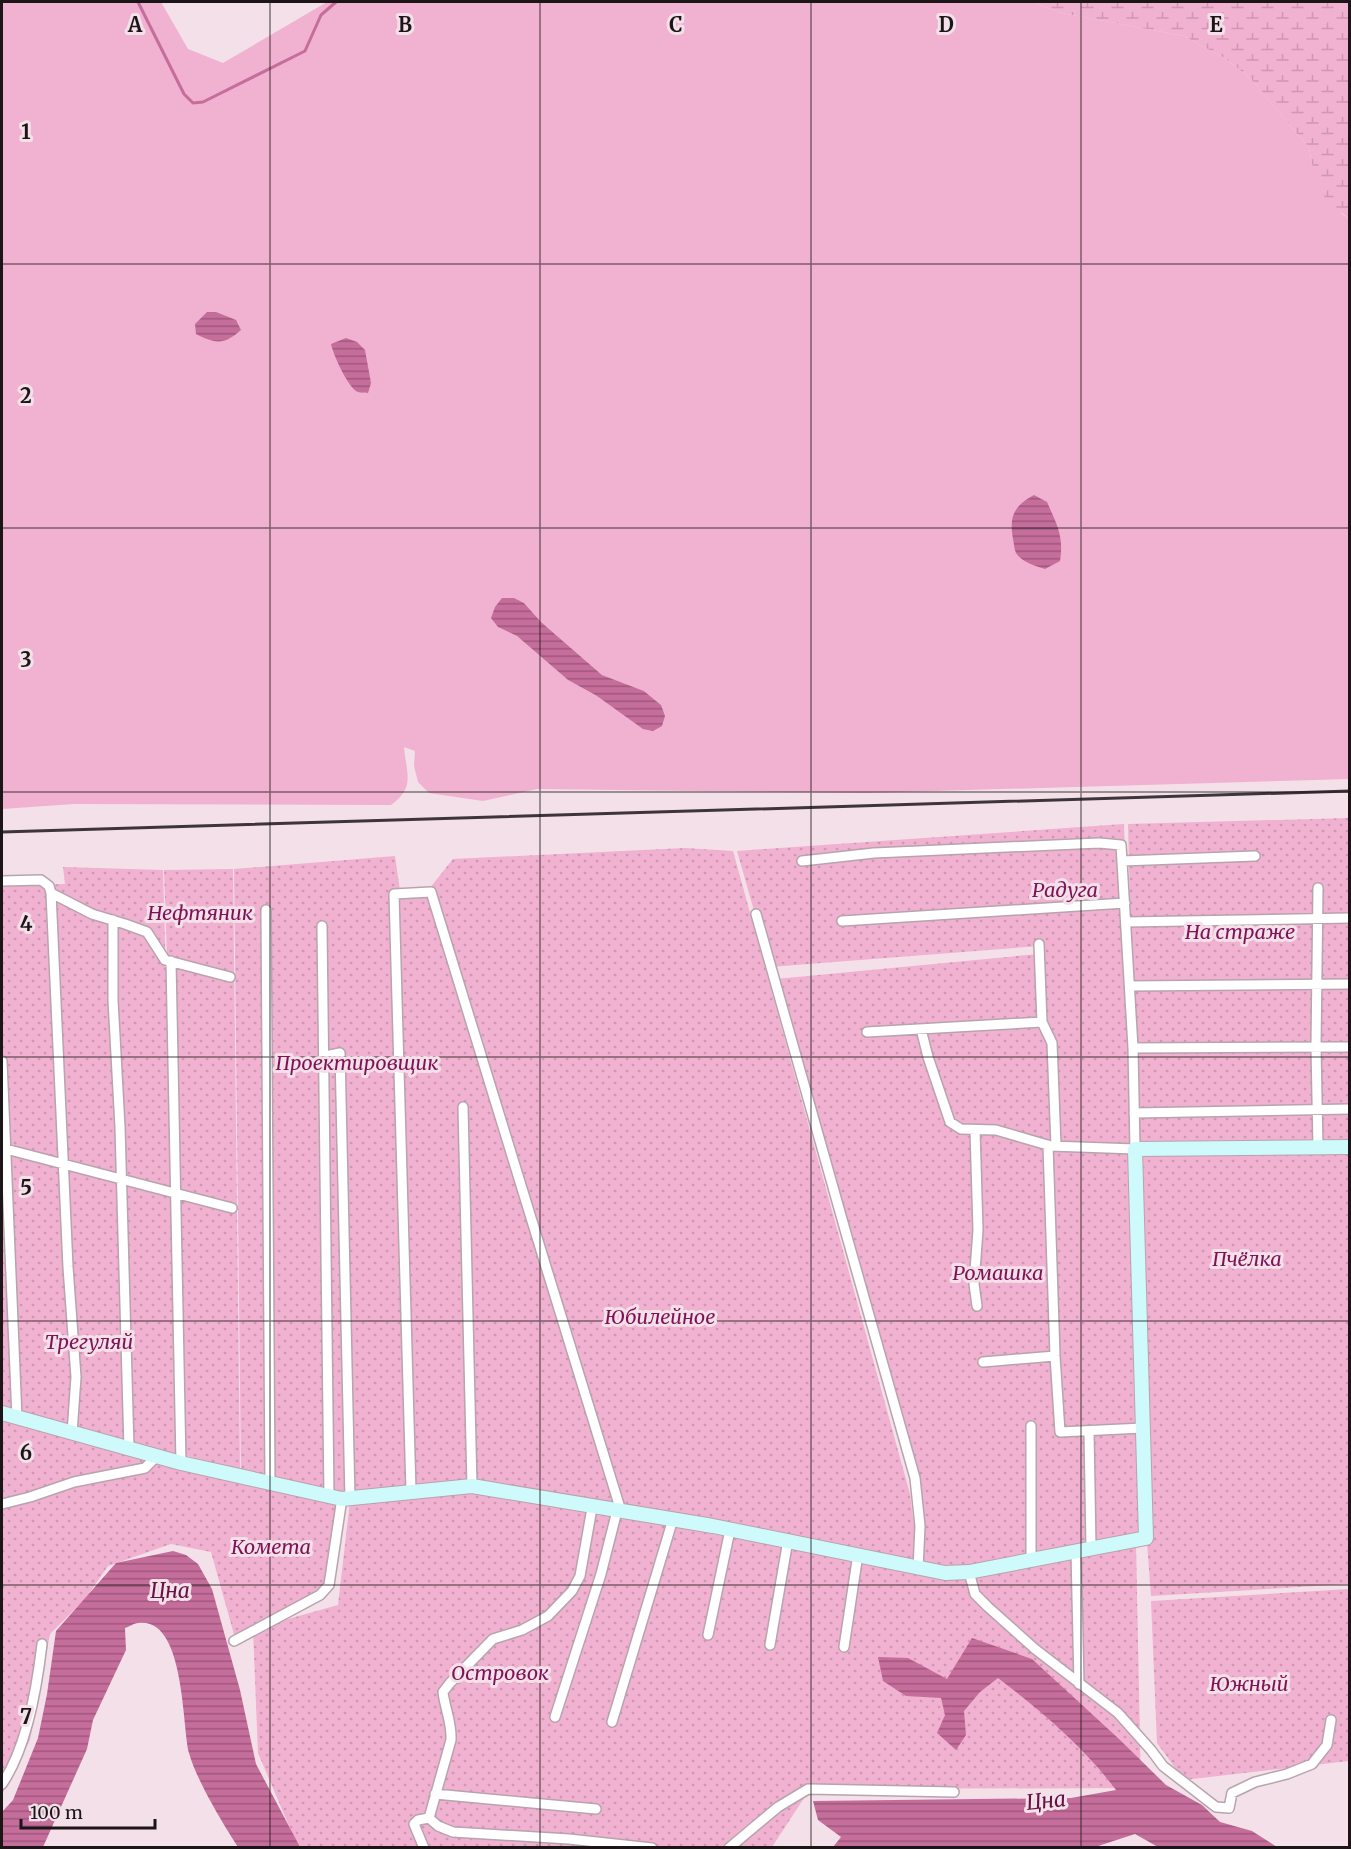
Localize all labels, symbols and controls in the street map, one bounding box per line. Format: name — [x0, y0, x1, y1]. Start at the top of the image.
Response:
text: A — [127, 12, 143, 37]
text: B — [398, 12, 412, 37]
text: C — [669, 12, 683, 37]
text: D — [938, 12, 954, 37]
text: E — [1209, 12, 1223, 37]
text: 1 — [21, 119, 31, 144]
text: 2 — [20, 383, 32, 408]
text: 3 — [20, 647, 32, 672]
park label: Радуга — [1032, 877, 1098, 902]
park label: Нефтяник — [147, 900, 253, 925]
text: 4 — [20, 911, 33, 936]
park label: На страже — [1185, 919, 1295, 944]
park label: Проектировщик — [276, 1050, 438, 1075]
text: 5 — [20, 1175, 32, 1200]
park label: Пчёлка — [1212, 1246, 1282, 1271]
park label: Ромашка — [952, 1260, 1044, 1285]
park label: Юбилейное — [605, 1304, 715, 1329]
park label: Трегуляй — [45, 1329, 133, 1354]
text: 6 — [20, 1440, 32, 1465]
park label: Комета — [231, 1534, 311, 1559]
water label: Цна — [150, 1577, 190, 1604]
park label: Островок — [451, 1660, 549, 1685]
park label: Южный — [1210, 1671, 1288, 1696]
text: 7 — [20, 1704, 32, 1729]
water label: Цна — [1025, 1785, 1067, 1816]
scale bar — [21, 1792, 154, 1830]
text: 100 m — [30, 1801, 83, 1824]

